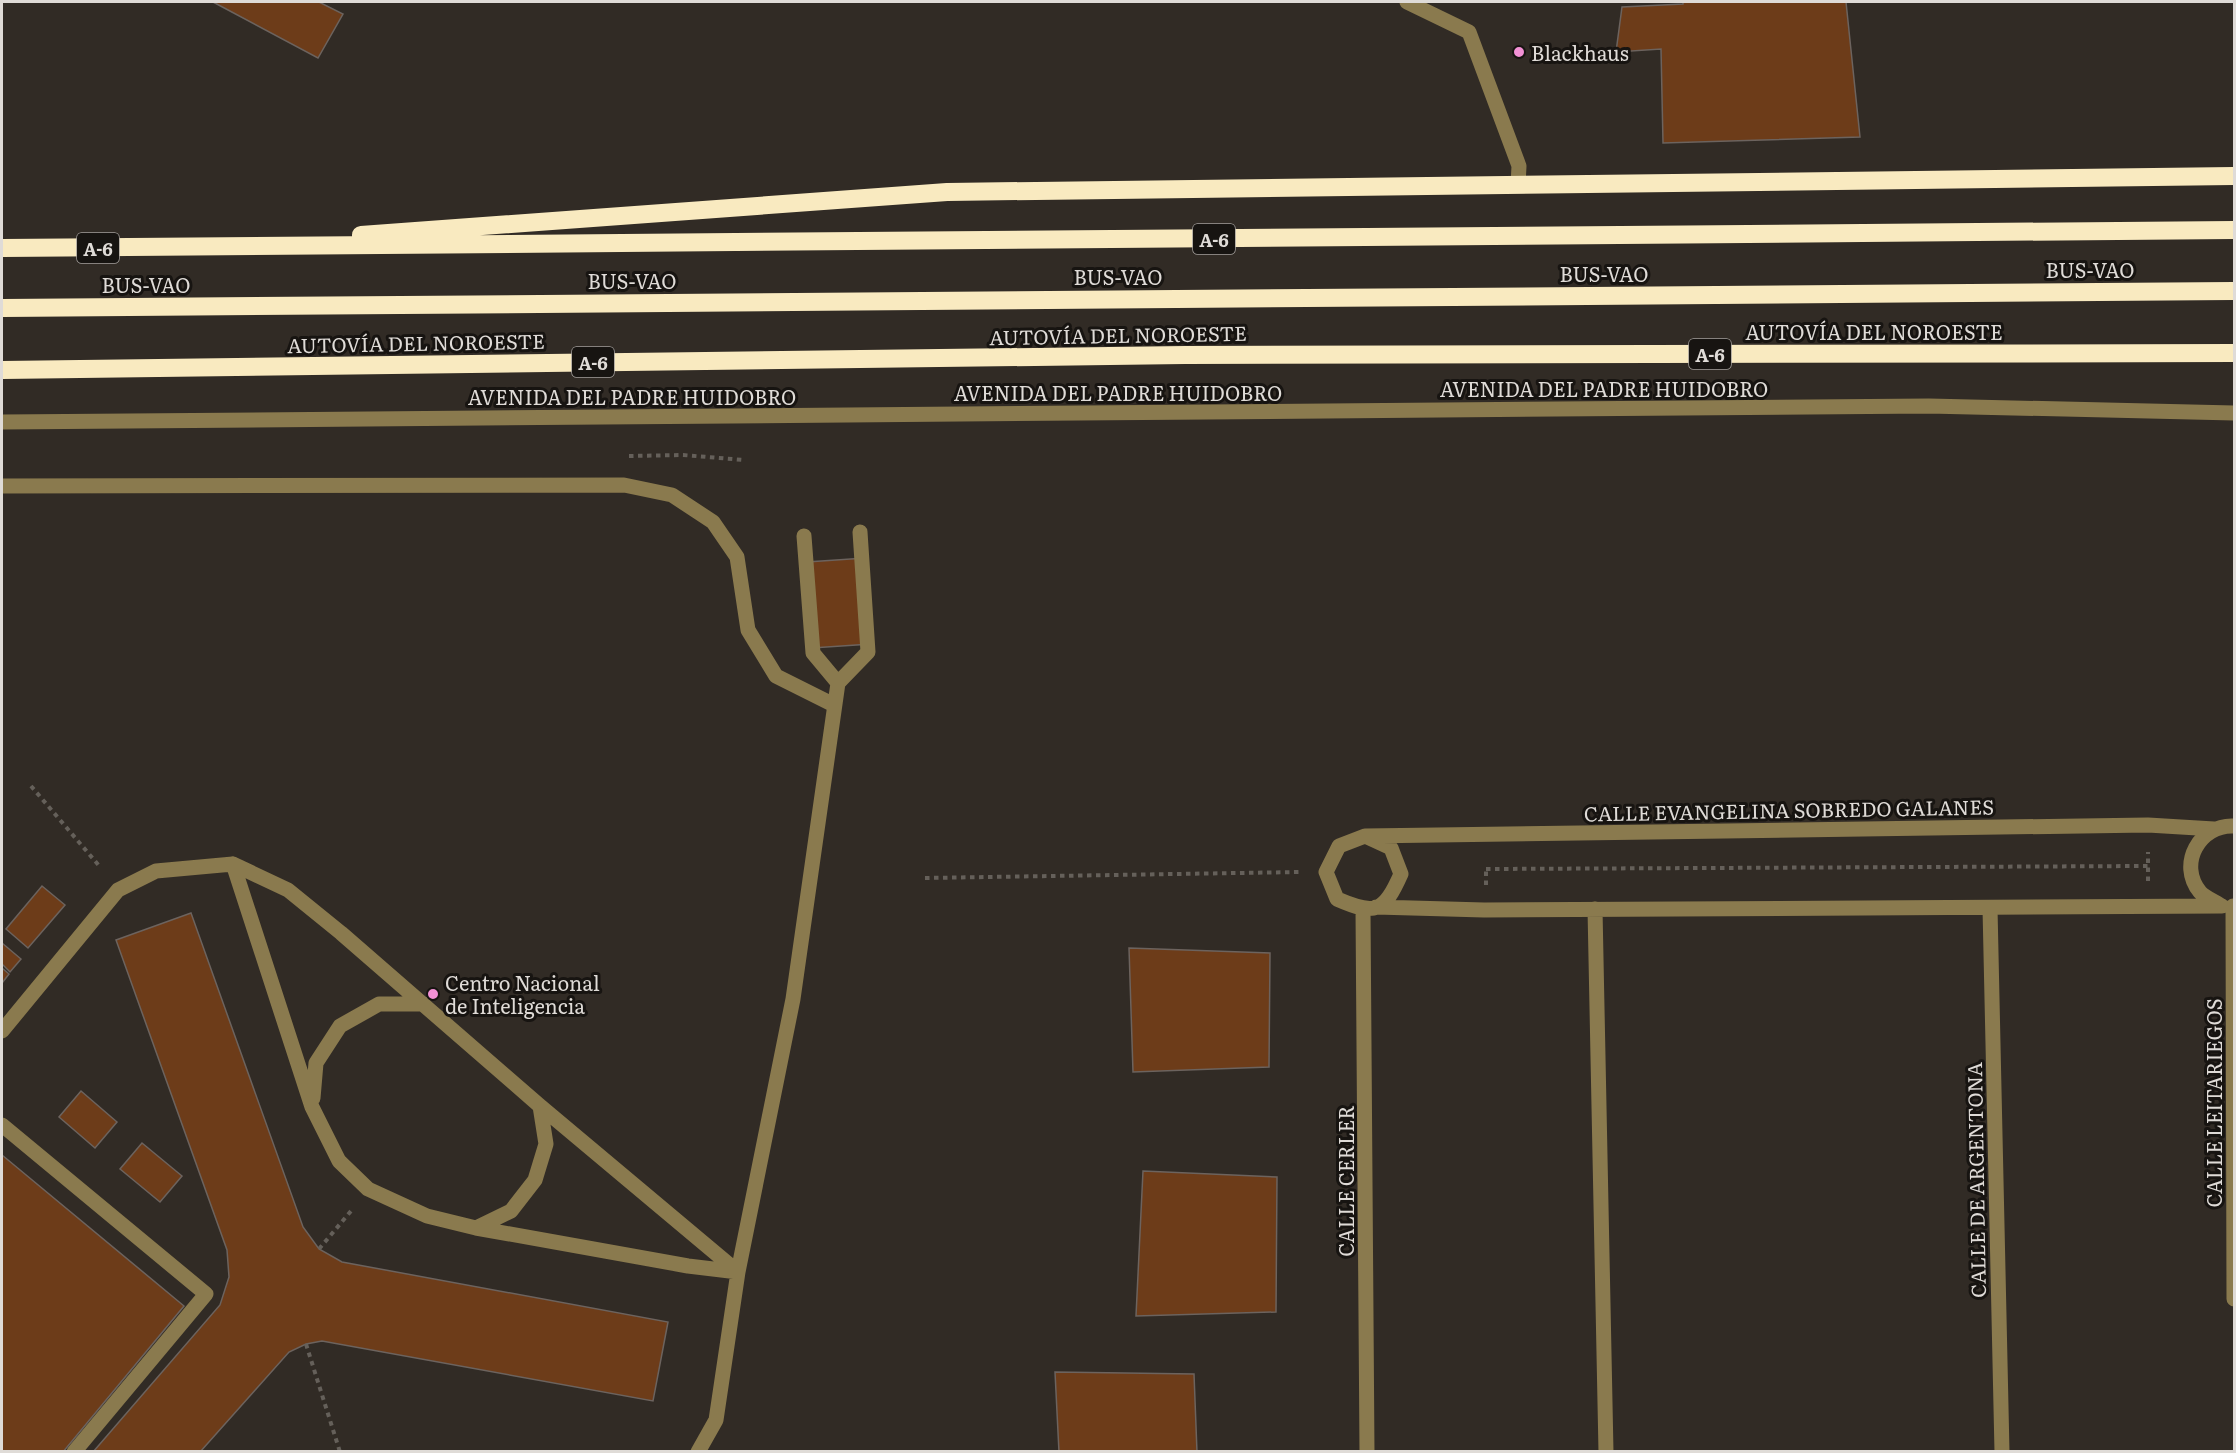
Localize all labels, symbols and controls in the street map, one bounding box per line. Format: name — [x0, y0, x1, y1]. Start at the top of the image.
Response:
place label: Blackhaus — [1531, 37, 1629, 67]
marker: Blackhaus — [1512, 45, 1526, 59]
road number: A-6 — [1193, 224, 1235, 254]
road number: A-6 — [77, 233, 119, 263]
street label: BUS-VAO — [2046, 254, 2134, 284]
street label: BUS-VAO — [1560, 258, 1648, 288]
street label: BUS-VAO — [1074, 261, 1162, 291]
street label: BUS-VAO — [588, 265, 676, 295]
street label: BUS-VAO — [102, 269, 190, 299]
street label: AUTOVÍA DEL NOROESTE — [1745, 316, 2003, 346]
street label: AUTOVÍA DEL NOROESTE — [989, 317, 1247, 351]
street label: AUTOVÍA DEL NOROESTE — [287, 325, 545, 359]
road number: A-6 — [1689, 339, 1731, 369]
road number: A-6 — [572, 347, 614, 377]
street label: AVENIDA DEL PADRE HUIDOBRO — [1440, 373, 1768, 403]
street label: AVENIDA DEL PADRE HUIDOBRO — [954, 377, 1282, 407]
street label: AVENIDA DEL PADRE HUIDOBRO — [468, 381, 796, 411]
street label: CALLE EVANGELINA SOBREDO GALANES — [1584, 790, 1994, 828]
place label: Centro Nacional de Inteligencia — [445, 967, 600, 1020]
marker: Centro Nacional de Inteligencia — [426, 987, 440, 1001]
street label: CALLE LEITARIEGOS — [2198, 998, 2228, 1208]
street label: CALLE DE ARGENTONA — [1958, 1062, 1992, 1298]
street label: CALLE CERLER — [1330, 1105, 1360, 1257]

